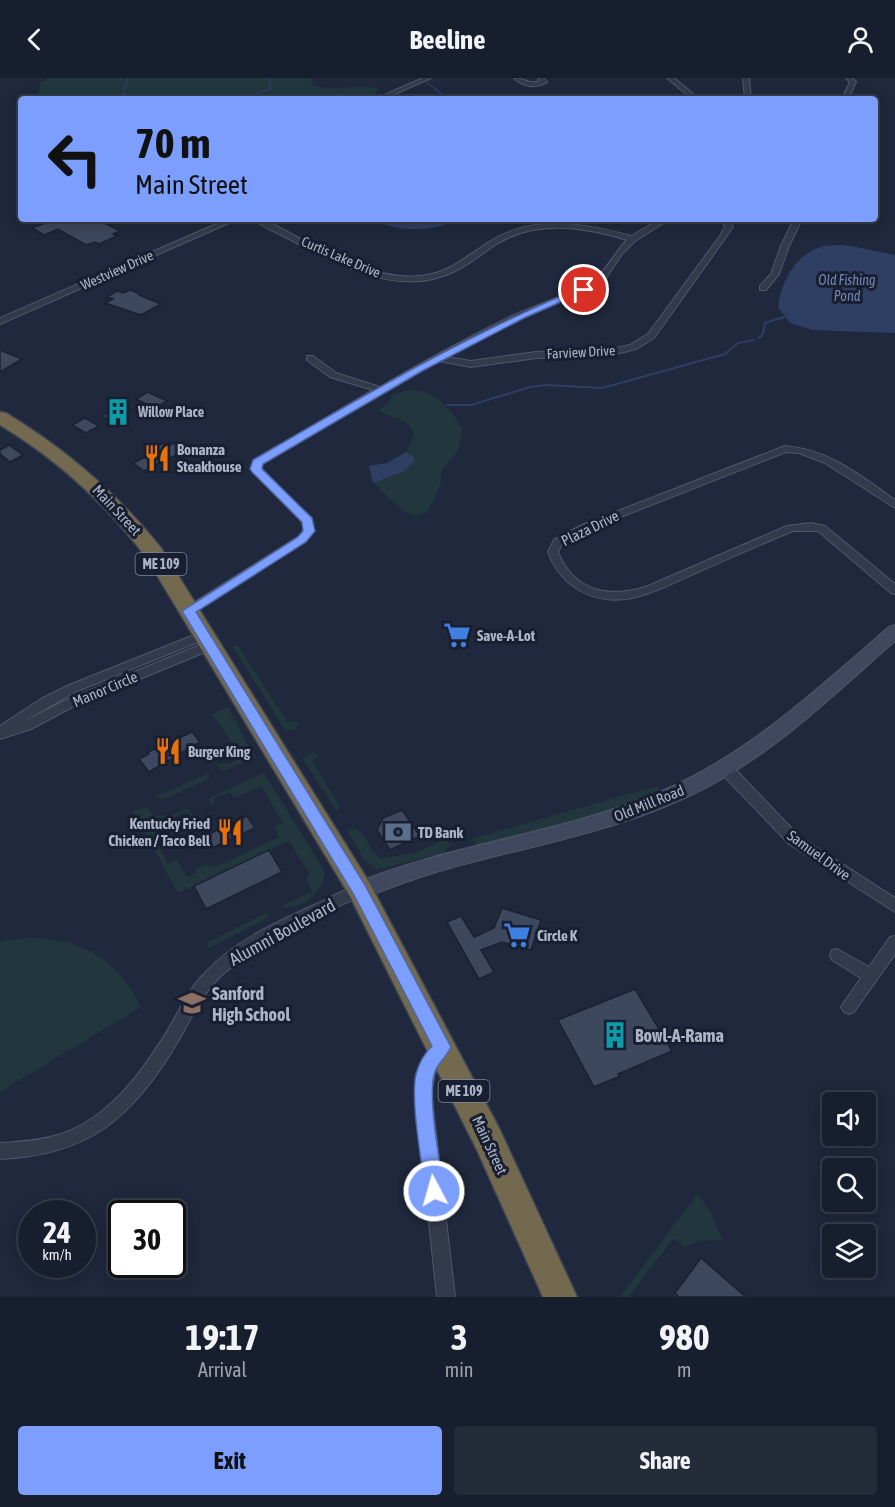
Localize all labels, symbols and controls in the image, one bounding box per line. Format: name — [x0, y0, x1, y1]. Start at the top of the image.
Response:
icon: back — [18, 23, 51, 56]
icon: person — [844, 23, 877, 56]
text: Beeline — [410, 24, 485, 55]
text: 70 m — [135, 119, 210, 167]
icon: left — [36, 120, 114, 198]
text: Main Street — [135, 169, 248, 200]
street label: Curtis Lake Drive — [299, 233, 383, 281]
street label: Westview Drive — [78, 247, 156, 293]
pin — [558, 264, 609, 315]
water label: Old Fishing Pond — [818, 272, 876, 304]
icon: arrive — [567, 273, 600, 306]
street label: Farview Drive — [546, 342, 616, 362]
building icon: Willow Place — [103, 397, 133, 427]
place label: Willow Place — [137, 404, 204, 420]
place label: Bonanza Steakhouse — [177, 441, 242, 475]
restaurant icon: Bonanza Steakhouse — [142, 443, 172, 473]
street label: Main Street — [89, 481, 145, 539]
street label: Plaza Drive — [558, 507, 622, 549]
road number: ME 109 — [136, 553, 186, 575]
supermarket icon: Save-A-Lot — [442, 620, 472, 650]
place label: Save-A-Lot — [477, 627, 536, 644]
street label: Manor Circle — [70, 668, 140, 710]
restaurant icon: Burger King — [153, 736, 183, 766]
place label: Burger King — [188, 743, 251, 760]
street label: Old Mill Road — [612, 781, 686, 825]
place label: Kentucky Fried Chicken / Taco Bell — [108, 815, 211, 849]
restaurant icon: Kentucky Fried Chicken / Taco Bell — [215, 817, 245, 847]
bank icon: TD Bank — [383, 817, 413, 847]
place label: TD Bank — [418, 824, 463, 841]
street label: Samuel Drive — [784, 827, 854, 884]
street label: Alumni Boulevard — [225, 894, 339, 970]
supermarket icon: Circle K — [502, 920, 532, 950]
place label: Circle K — [537, 927, 578, 944]
place label: Sanford High School — [212, 983, 290, 1025]
school or university icon: Sanford High School — [177, 988, 207, 1018]
building icon: Bowl-A-Rama — [600, 1020, 630, 1050]
place label: Bowl-A-Rama — [635, 1025, 724, 1046]
road number: ME 109 — [438, 1080, 490, 1102]
map controls — [822, 1092, 876, 1278]
button: sound — [822, 1092, 876, 1146]
street label: Main Street — [469, 1113, 511, 1177]
button: search — [822, 1158, 876, 1212]
position arrow — [402, 1159, 466, 1223]
speed limit sign: 30 — [108, 1200, 186, 1278]
text: 24 — [43, 1215, 71, 1249]
button: layers — [822, 1224, 876, 1278]
text: km/h — [42, 1246, 72, 1263]
text: 19:17 — [185, 1316, 259, 1358]
text: 3 — [451, 1316, 468, 1358]
text: 980 — [659, 1316, 710, 1358]
text: Arrival — [198, 1358, 247, 1381]
text: min — [445, 1358, 474, 1381]
text: m — [677, 1358, 691, 1381]
button: Exit — [18, 1426, 442, 1495]
button: Share — [454, 1426, 877, 1495]

